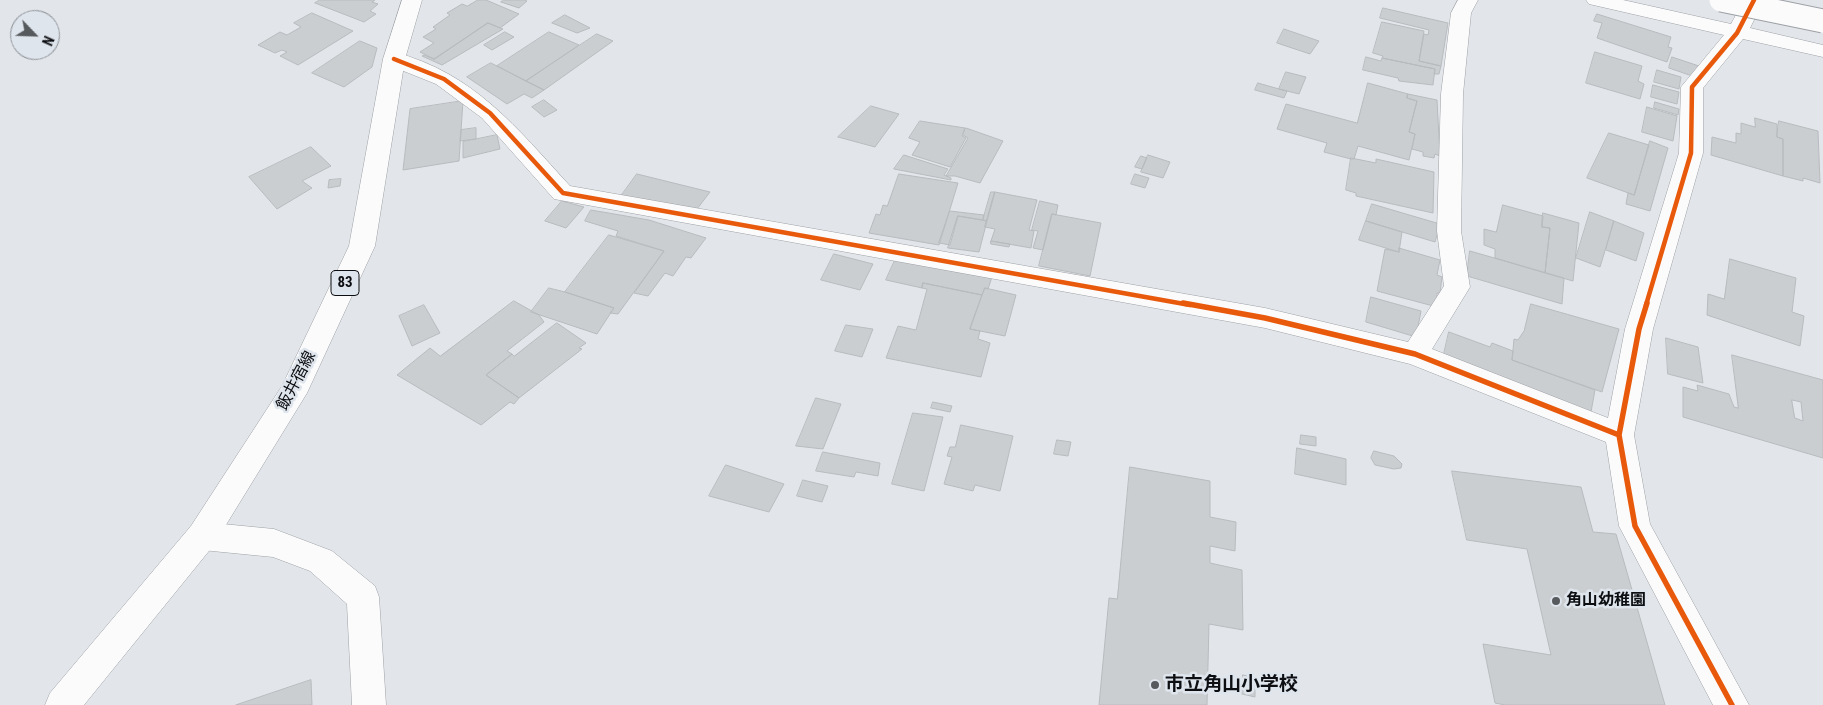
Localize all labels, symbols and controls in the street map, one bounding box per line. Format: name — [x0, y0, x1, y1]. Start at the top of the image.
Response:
north arrow — [10, 10, 60, 60]
text: N — [39, 34, 57, 48]
road number: 83 — [331, 270, 359, 296]
street label: 飯井宿線 — [274, 348, 320, 414]
place label: 角山幼稚園 — [1566, 591, 1646, 611]
marker: 角山幼稚園 — [1550, 595, 1562, 607]
place label: 市立角山小学校 — [1165, 674, 1298, 696]
marker: 市立角山小学校 — [1149, 679, 1161, 691]

